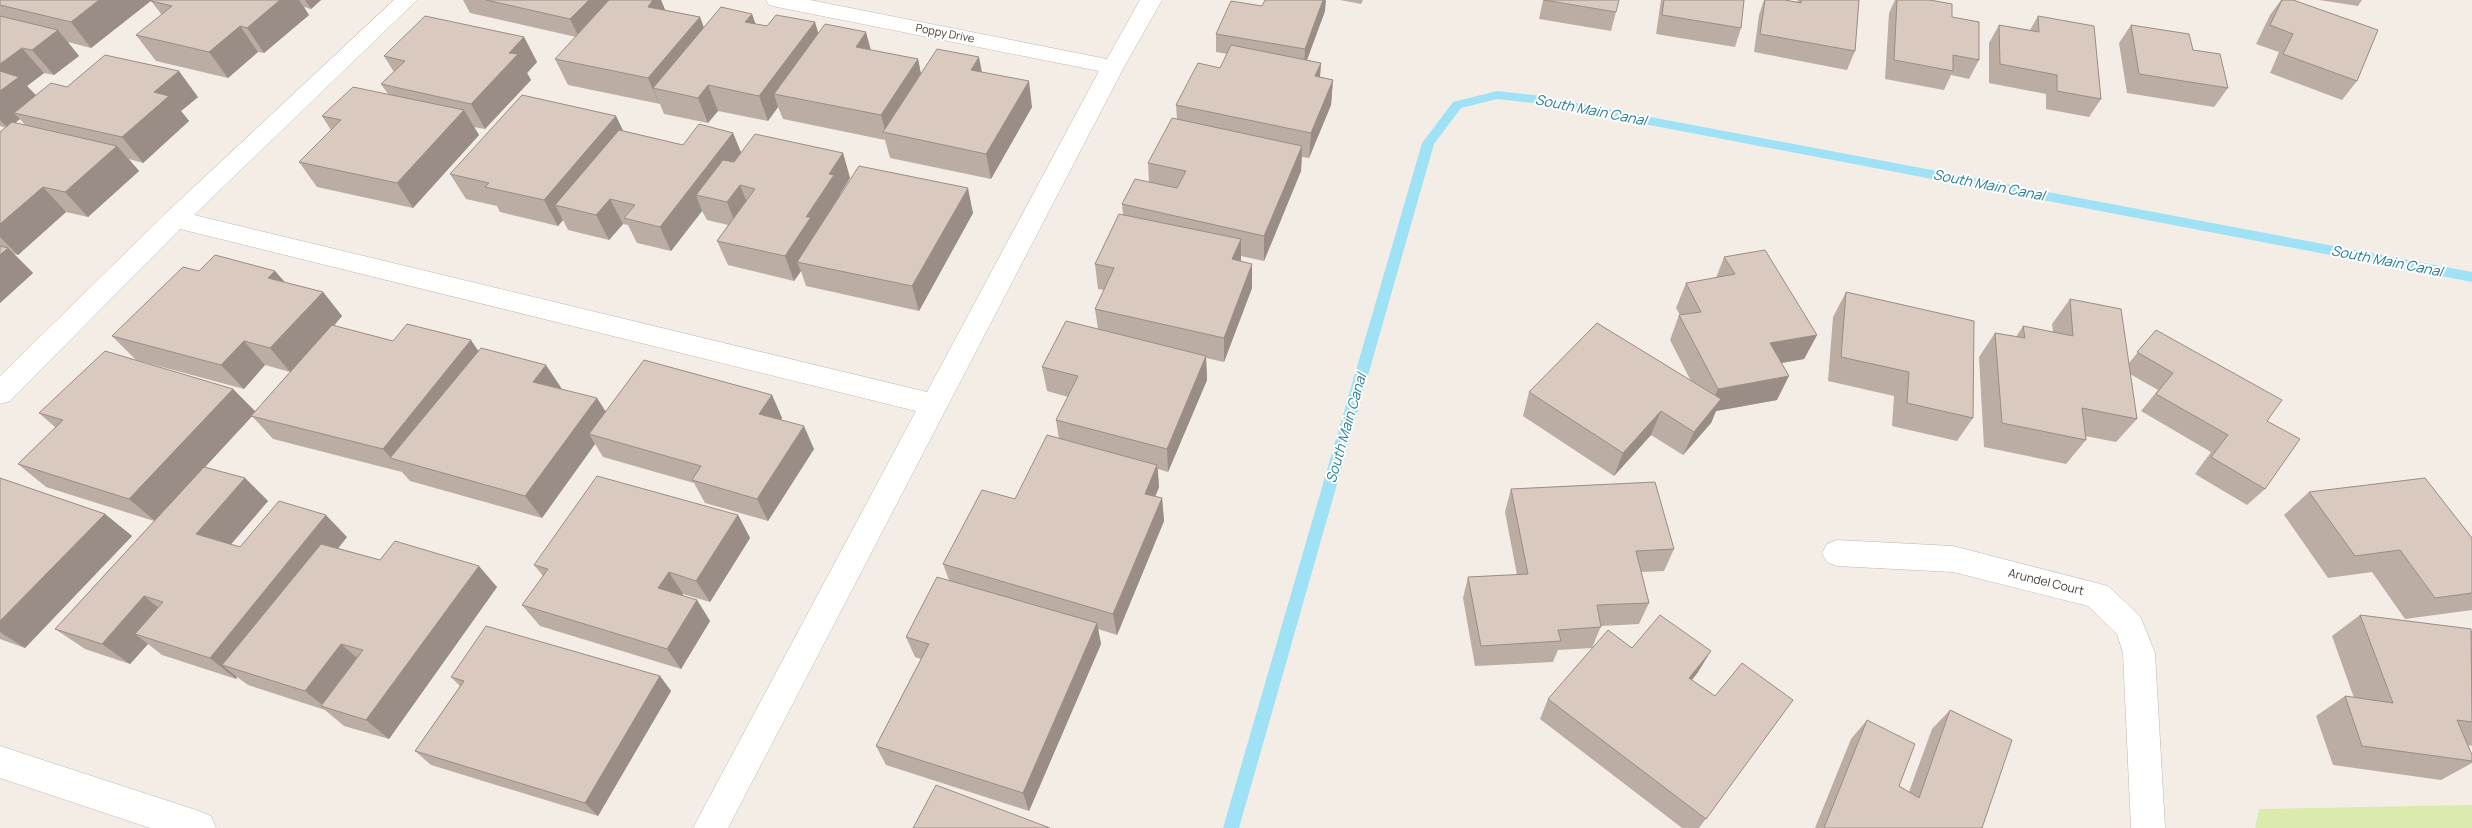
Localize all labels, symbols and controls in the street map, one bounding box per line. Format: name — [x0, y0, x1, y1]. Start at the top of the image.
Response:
street label: Poppy Drive — [914, 19, 976, 46]
water label: South Main Canal — [1534, 89, 1650, 130]
water label: South Main Canal — [1932, 164, 2048, 205]
water label: South Main Canal — [2330, 240, 2446, 281]
water label: South Main Canal — [1321, 369, 1371, 485]
street label: Arundel Court — [2007, 564, 2086, 599]

